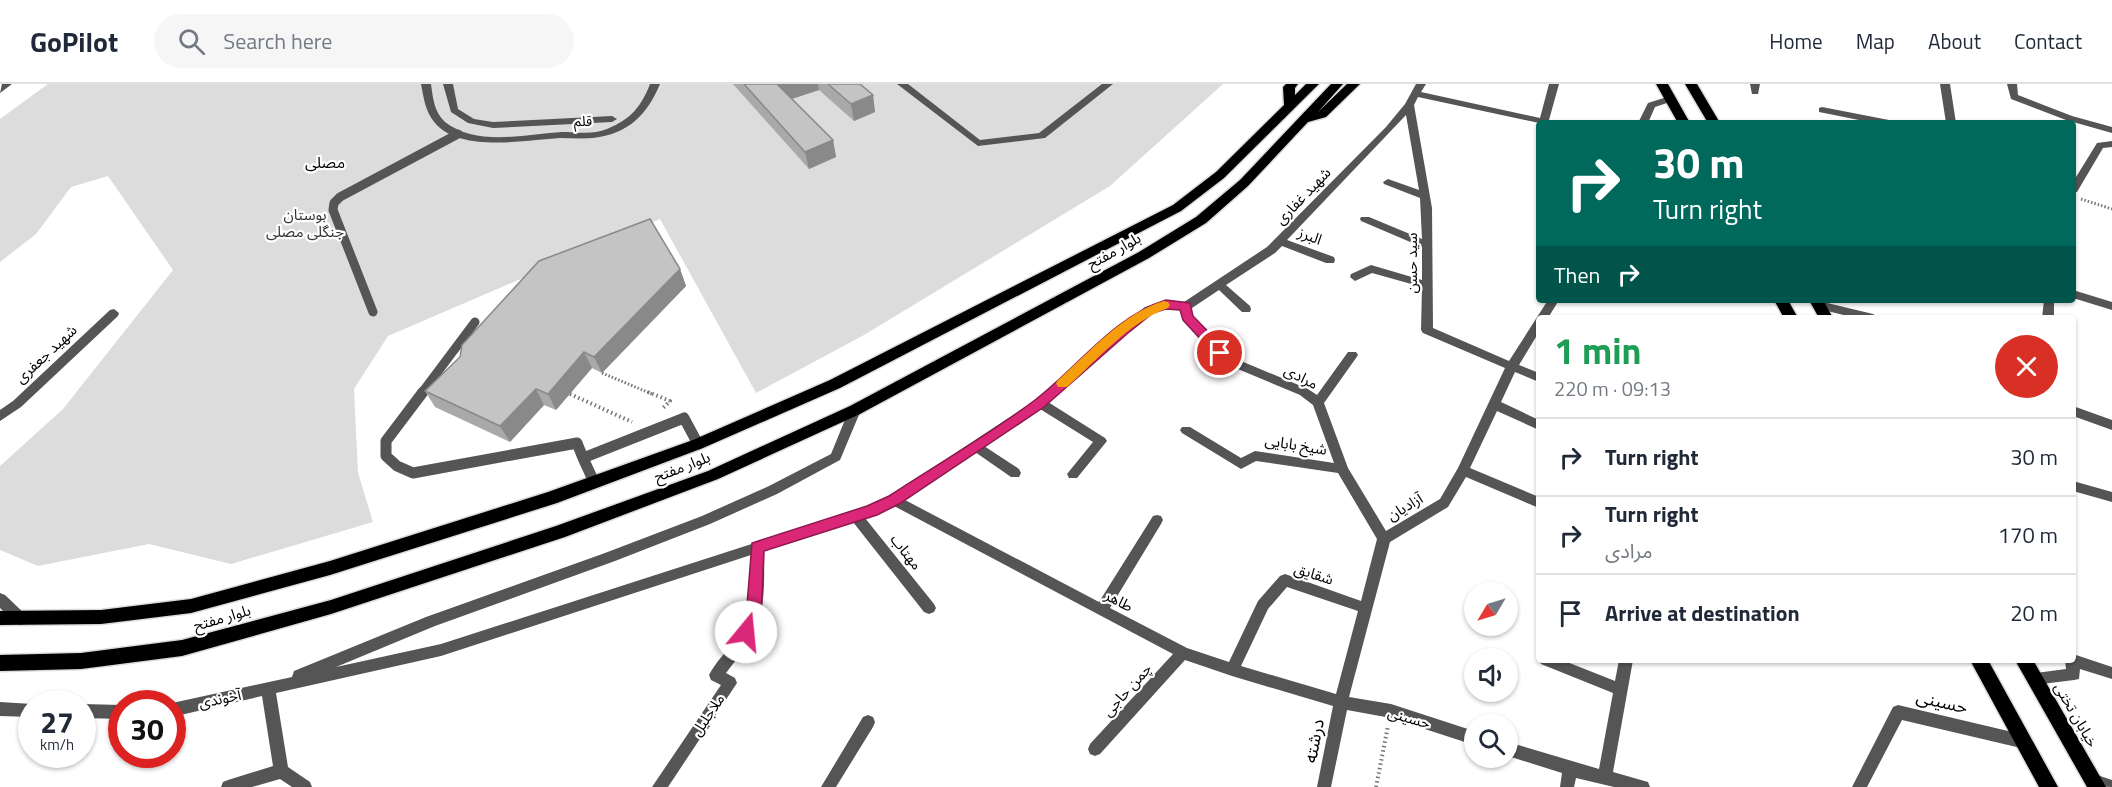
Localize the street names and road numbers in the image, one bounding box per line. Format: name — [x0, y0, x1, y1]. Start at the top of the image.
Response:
street label: قلم — [573, 110, 593, 132]
street label: شهید غفاری — [1269, 161, 1336, 230]
street label: البرز — [1294, 220, 1326, 251]
street label: بلوار مفتح — [1083, 226, 1145, 276]
street label: سید حسن — [1400, 232, 1423, 294]
street label: شهید جعفری — [9, 319, 82, 389]
street label: مرادی — [1280, 358, 1322, 395]
street label: شیخ بابایی — [1263, 428, 1329, 462]
street label: بلوار مفتح — [650, 445, 714, 489]
street label: آزادیان — [1382, 486, 1428, 526]
street label: مهتاب — [885, 529, 928, 575]
street label: شقایق — [1292, 556, 1337, 591]
street label: طاهر — [1100, 583, 1137, 618]
street label: بلوار مفتح — [191, 598, 253, 638]
street label: چمن حاجی — [1096, 658, 1157, 721]
street label: خیابان تختی — [2049, 678, 2104, 752]
street label: آخوندی — [197, 683, 244, 714]
street label: حسینی — [1914, 683, 1971, 721]
street label: ملاجلیل — [685, 689, 730, 741]
street label: حسینی — [1385, 700, 1433, 735]
street label: درشته — [1296, 717, 1331, 765]

